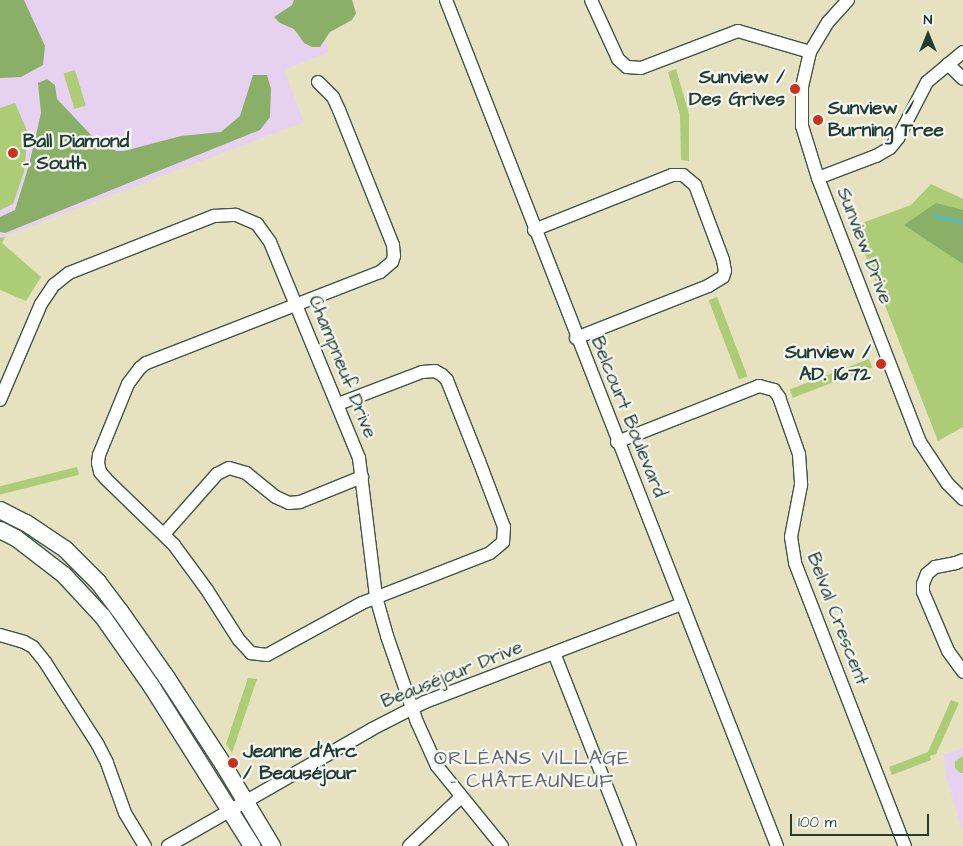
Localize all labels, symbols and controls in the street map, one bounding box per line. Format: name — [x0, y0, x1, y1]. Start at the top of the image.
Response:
north arrow — [903, 10, 953, 60]
text: N — [924, 10, 932, 30]
place label: Sunview / Des Grives — [689, 67, 785, 111]
marker: Sunview / Des Grives — [789, 83, 801, 95]
place label: Sunview / Burning Tree — [828, 98, 944, 142]
marker: Sunview / Burning Tree — [812, 114, 824, 126]
place label: Ball Diamond - South — [23, 131, 129, 175]
marker: Ball Diamond - South — [7, 147, 19, 159]
street label: Sunview Drive — [831, 184, 897, 308]
street label: Champneuf Drive — [303, 292, 381, 442]
street label: Belcourt Boulevard — [585, 333, 671, 501]
place label: Sunview / AD. 1672 — [785, 342, 871, 386]
marker: Sunview / AD. 1672 — [875, 358, 887, 370]
street label: Belval Crescent — [801, 550, 873, 688]
street label: Beauséjour Drive — [378, 636, 526, 714]
place label: Jeanne d'Arc / Beauséjour — [243, 741, 357, 785]
district label: ORLÉANS VILLAGE - CHÂTEAUNEUF — [432, 747, 632, 794]
marker: Jeanne d'Arc / Beauséjour — [227, 757, 239, 769]
scale bar — [793, 804, 932, 836]
text: 100 m — [798, 812, 837, 833]

